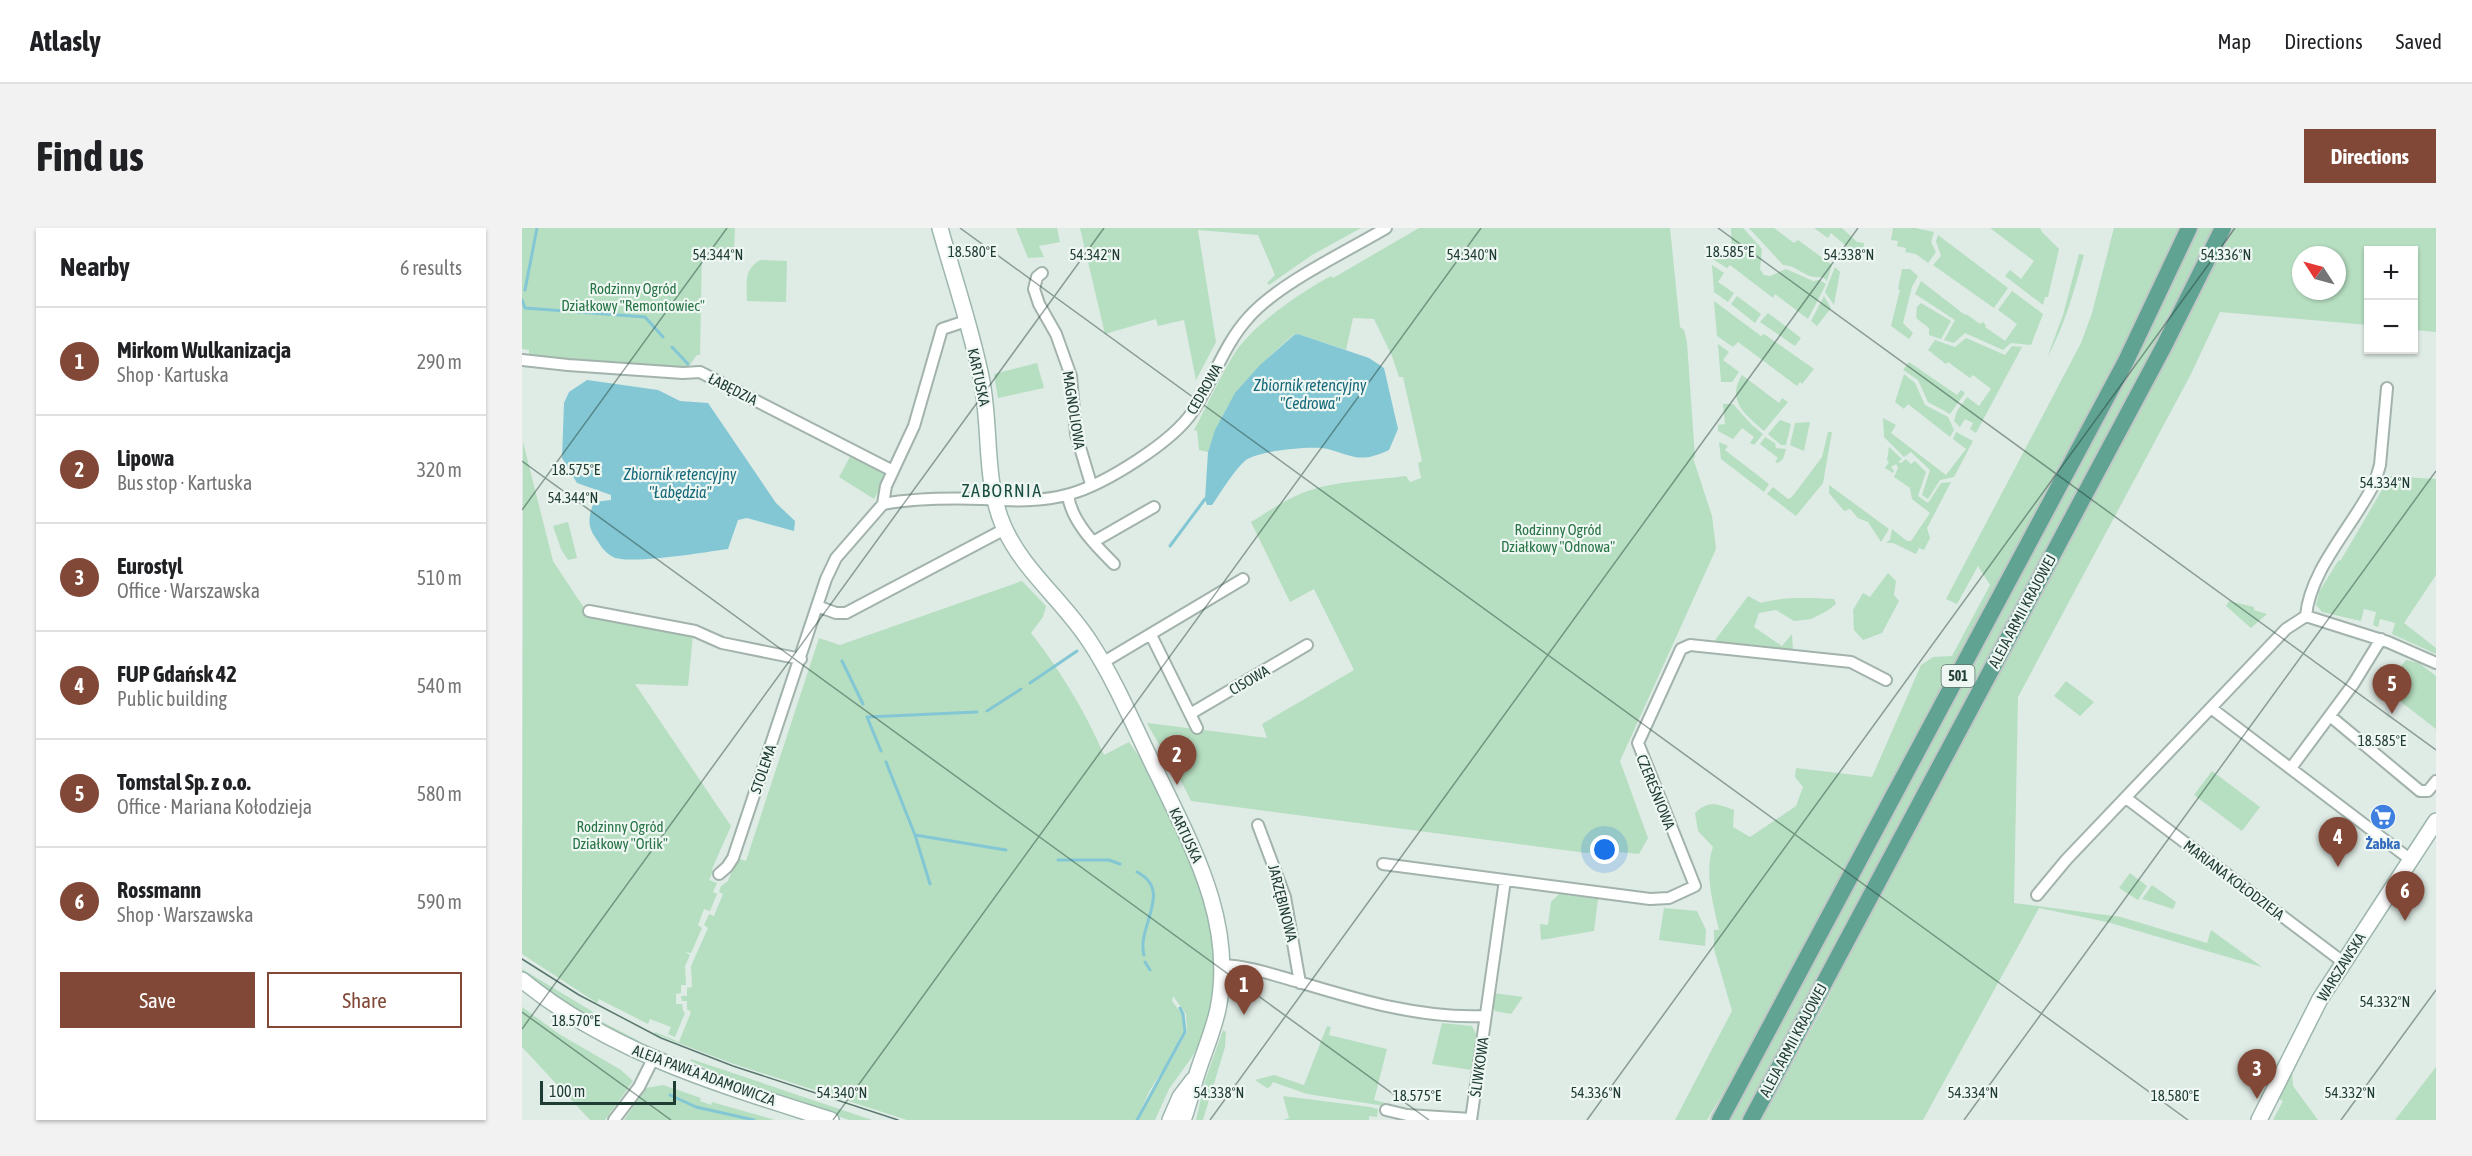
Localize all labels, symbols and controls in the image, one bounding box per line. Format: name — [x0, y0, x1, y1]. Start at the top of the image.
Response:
text: Atlasly — [30, 25, 101, 57]
text: Map — [2217, 29, 2251, 53]
text: Directions — [2284, 29, 2363, 53]
text: Saved — [2396, 29, 2442, 53]
button: Directions — [2304, 129, 2436, 183]
text: Find us — [36, 132, 144, 180]
text: 18.580°E — [948, 243, 997, 260]
text: 18.585°E — [1706, 243, 1755, 260]
text: 54.344°N — [693, 246, 743, 263]
text: 54.342°N — [1070, 246, 1120, 263]
text: 54.340°N — [1447, 246, 1497, 263]
text: 54.338°N — [1824, 246, 1874, 263]
text: 54.336°N — [2201, 246, 2251, 263]
north arrow — [2292, 246, 2346, 300]
map controls — [2364, 246, 2418, 354]
button: + — [2364, 246, 2418, 300]
text: Nearby — [60, 252, 130, 282]
text: 6 results — [400, 256, 462, 279]
park label: Rodzinny Ogród Działkowy "Remontowiec" — [561, 280, 705, 314]
button: − — [2364, 300, 2418, 354]
text: Mirkom Wulkanizacja — [117, 337, 291, 363]
street label: KARTUSKA — [965, 347, 994, 408]
text: 1 — [75, 350, 84, 373]
text: 290 m — [417, 350, 462, 373]
street label: CEDROWA — [1183, 360, 1226, 417]
text: Shop · Kartuska — [117, 363, 229, 386]
street label: ŁABĘDZIA — [706, 369, 761, 409]
street label: MAGNOLIOWA — [1059, 370, 1089, 451]
water label: Zbiornik retencyjny "Cedrowa" — [1254, 376, 1367, 412]
text: Lipowa — [117, 445, 174, 471]
text: 2 — [75, 458, 84, 481]
text: 320 m — [417, 458, 462, 481]
text: 18.575°E — [552, 461, 601, 478]
water label: Zbiornik retencyjny "Łabędzia" — [624, 465, 737, 502]
text: Bus stop · Kartuska — [117, 471, 252, 494]
text: 54.334°N — [2360, 474, 2410, 491]
district label: ZABORNIA — [962, 480, 1043, 501]
text: 54.344°N — [548, 489, 598, 506]
park label: Rodzinny Ogród Działkowy "Odnowa" — [1501, 521, 1615, 555]
street label: ALEJA ARMII KRAJOWEJ — [1985, 551, 2059, 671]
text: Eurostyl — [117, 553, 183, 579]
text: 3 — [75, 566, 84, 589]
text: 510 m — [417, 566, 462, 589]
text: Office · Warszawska — [117, 579, 260, 602]
text: FUP Gdańsk 42 — [117, 661, 237, 687]
street label: CISOWA — [1226, 661, 1273, 698]
pin: 5 — [2372, 664, 2412, 714]
road number: 501 — [1942, 665, 1974, 687]
text: 4 — [75, 674, 84, 697]
text: 540 m — [417, 674, 462, 697]
text: Public building — [117, 687, 227, 710]
text: 18.585°E — [2358, 732, 2407, 749]
pin: 2 — [1158, 736, 1196, 785]
street label: STOLEMA — [747, 742, 780, 796]
street label: CZEREŚNIOWA — [1633, 752, 1679, 833]
text: Tomstal Sp. z o.o. — [117, 769, 251, 795]
text: 5 — [75, 782, 84, 805]
text: 580 m — [417, 782, 462, 805]
text: Office · Mariana Kołodzieja — [117, 795, 312, 818]
supermarket icon: Żabka — [2368, 802, 2398, 832]
street label: KARTUSKA — [1166, 805, 1206, 866]
park label: Rodzinny Ogród Działkowy "Orlik" — [572, 818, 668, 852]
pin: 4 — [2318, 818, 2358, 867]
your location — [1590, 835, 1619, 864]
place label: Żabka — [2366, 835, 2400, 852]
street label: MARIANA KOŁODZIEJA — [2180, 837, 2288, 924]
street label: JARZĘBINOWA — [1265, 863, 1301, 944]
pin: 6 — [2386, 872, 2424, 921]
text: Rossmann — [117, 877, 201, 903]
text: 6 — [75, 890, 84, 913]
text: 590 m — [417, 890, 462, 913]
text: Shop · Warszawska — [117, 903, 254, 926]
street label: WARSZAWSKA — [2313, 929, 2369, 1004]
pin: 1 — [1224, 966, 1264, 1015]
button: Save — [60, 972, 255, 1028]
button: Share — [267, 972, 462, 1028]
street label: ALEJA ARMII KRAJOWEJ — [1756, 980, 1830, 1100]
text: 54.332°N — [2360, 993, 2410, 1010]
text: 18.570°E — [552, 1012, 601, 1029]
street label: ŚLIWKOWA — [1466, 1035, 1492, 1098]
street label: ALEJA PAWŁA ADAMOWICZA — [630, 1041, 778, 1109]
pin: 3 — [2238, 1050, 2276, 1099]
scale bar — [540, 1078, 676, 1106]
text: 100 m — [549, 1082, 585, 1100]
text: 54.340°N — [817, 1084, 867, 1101]
text: 54.338°N — [1194, 1084, 1244, 1101]
text: 54.336°N — [1571, 1084, 1621, 1101]
text: 54.334°N — [1948, 1084, 1998, 1101]
text: 54.332°N — [2325, 1084, 2375, 1101]
text: 18.575°E — [1393, 1087, 1442, 1104]
text: 18.580°E — [2151, 1087, 2200, 1104]

